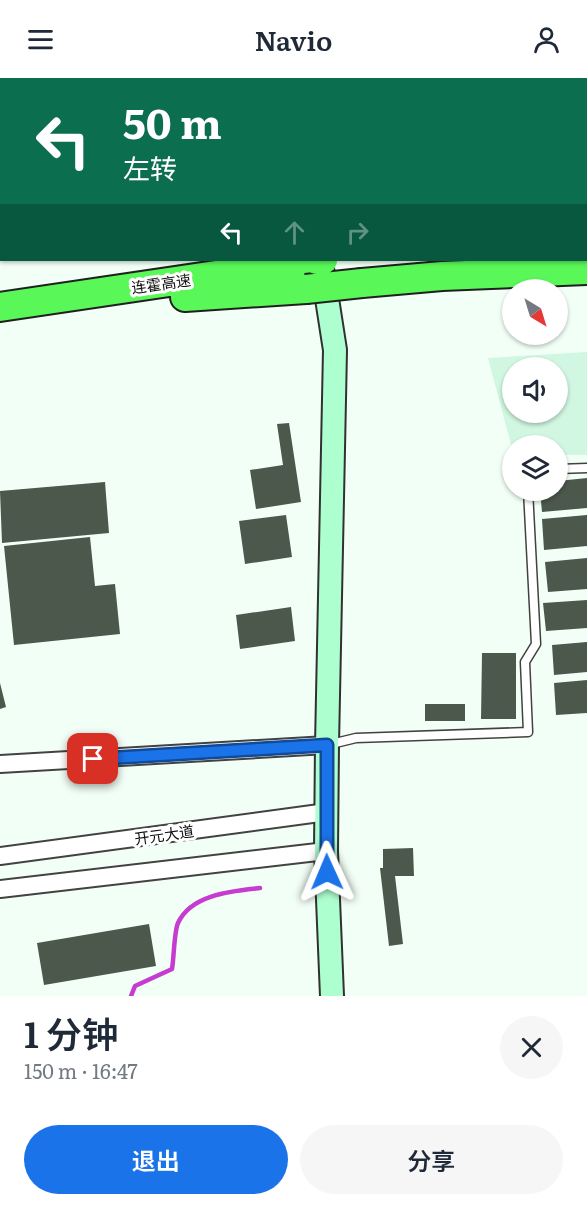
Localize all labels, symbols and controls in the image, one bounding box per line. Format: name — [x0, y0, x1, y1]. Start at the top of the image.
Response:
text: Navio — [255, 19, 332, 59]
icon: menu — [24, 23, 57, 56]
icon: person — [530, 23, 563, 56]
text: 50 m — [123, 90, 222, 152]
icon: left — [24, 102, 102, 180]
text: 左转 — [123, 147, 177, 187]
icon: left — [215, 216, 248, 249]
icon: ahead — [278, 216, 311, 249]
icon: right — [341, 216, 374, 249]
street label: 连霍高速 — [130, 267, 192, 299]
north arrow — [502, 279, 568, 345]
map controls — [502, 279, 568, 501]
button: sound — [502, 357, 568, 423]
button: layers — [502, 435, 568, 501]
pin — [67, 733, 118, 784]
icon: arrive — [76, 742, 109, 775]
street label: 开元大道 — [133, 818, 195, 850]
position arrow — [295, 840, 359, 904]
text: 1 分钟 — [24, 1006, 118, 1059]
button: close — [500, 1016, 563, 1079]
text: 150 m · 16:47 — [24, 1055, 138, 1085]
button: 退出 — [24, 1125, 288, 1194]
button: 分享 — [300, 1125, 563, 1194]

